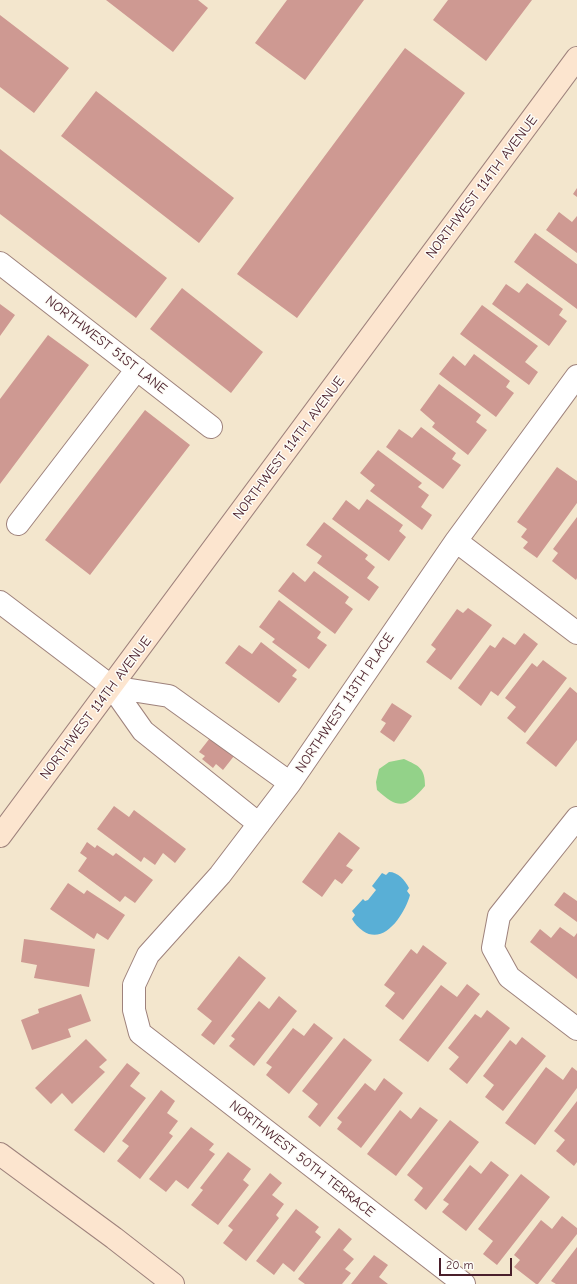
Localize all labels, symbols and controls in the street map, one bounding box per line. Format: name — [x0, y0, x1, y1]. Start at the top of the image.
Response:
street label: NORTHWEST 114TH AVENUE — [423, 112, 541, 262]
street label: NORTHWEST 51ST LANE — [42, 292, 170, 398]
street label: NORTHWEST 114TH AVENUE — [230, 373, 348, 523]
street label: NORTHWEST 113TH PLACE — [292, 630, 398, 776]
street label: NORTHWEST 114TH AVENUE — [37, 633, 155, 783]
street label: NORTHWEST 50TH TERRACE — [226, 1097, 378, 1221]
scale bar — [441, 1250, 514, 1276]
text: 20 m — [446, 1258, 474, 1272]

